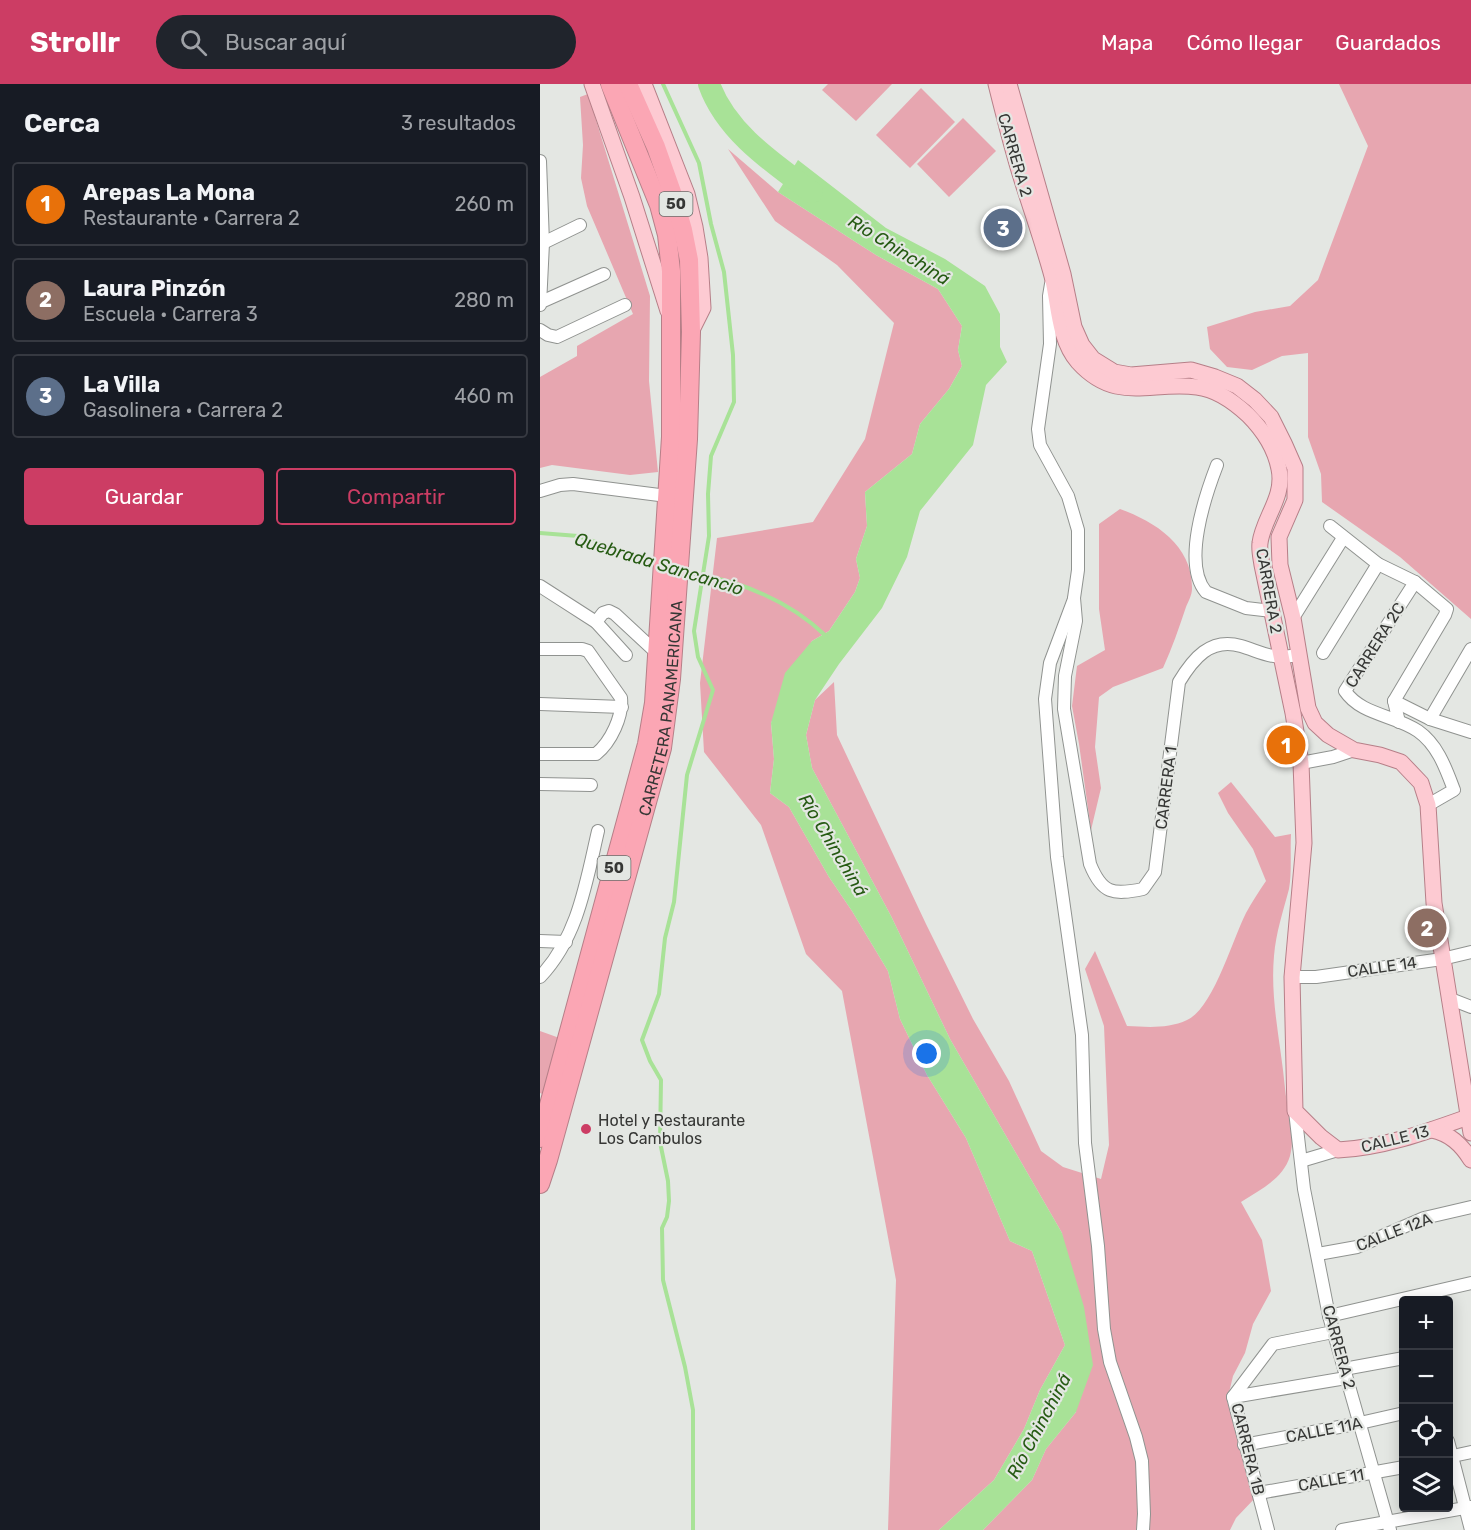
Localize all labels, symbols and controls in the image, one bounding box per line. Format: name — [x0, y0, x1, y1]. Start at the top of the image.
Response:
search box — [156, 15, 576, 69]
text: Strollr — [30, 26, 120, 59]
icon: search — [177, 26, 210, 59]
text: Buscar aquí — [225, 29, 346, 56]
text: Mapa — [1101, 30, 1153, 55]
text: Cómo llegar — [1186, 30, 1302, 55]
text: Guardados — [1335, 30, 1441, 55]
text: Cerca — [24, 108, 100, 139]
text: 3 resultados — [401, 111, 516, 135]
street label: CARRERA 2 — [994, 111, 1036, 199]
text: Arepas La Mona — [83, 179, 255, 206]
text: 1 — [41, 192, 50, 216]
text: 260 m — [455, 192, 514, 216]
road number: 50 — [660, 192, 692, 216]
text: Restaurante · Carrera 2 — [83, 206, 300, 230]
pin: 3 — [984, 206, 1022, 250]
water label: Río Chinchiná — [844, 210, 954, 290]
text: Laura Pinzón — [83, 275, 226, 302]
text: 2 — [39, 288, 52, 312]
text: 280 m — [454, 288, 514, 312]
text: Escuela · Carrera 3 — [83, 302, 258, 326]
text: La Villa — [83, 371, 160, 398]
text: 3 — [39, 384, 52, 408]
text: 460 m — [454, 384, 514, 408]
text: Gasolinera · Carrera 2 — [83, 398, 283, 422]
button: Guardar — [24, 468, 264, 525]
button: Compartir — [276, 468, 516, 525]
water label: Quebrada Sancancio — [572, 528, 746, 600]
street label: CARRERA 2 — [1252, 547, 1286, 635]
street label: CARRETERA PANAMERICANA — [634, 599, 686, 818]
street label: CARRERA 2C — [1341, 599, 1409, 691]
pin: 1 — [1266, 722, 1306, 768]
street label: CARRERA 1 — [1151, 745, 1181, 831]
water label: Río Chinchiná — [794, 790, 873, 901]
road number: 50 — [598, 856, 630, 880]
pin: 2 — [1408, 906, 1446, 950]
street label: CALLE 14 — [1346, 953, 1418, 981]
your location — [912, 1039, 941, 1068]
place label: Hotel y Restaurante Los Cambulos — [598, 1111, 745, 1148]
street label: CALLE 13 — [1359, 1121, 1431, 1157]
marker: Hotel y Restaurante Los Cambulos — [579, 1122, 593, 1136]
street label: CALLE 12A — [1353, 1209, 1435, 1255]
map controls — [1399, 1296, 1453, 1512]
button: + — [1399, 1296, 1453, 1350]
street label: CARRERA 2 — [1319, 1303, 1359, 1391]
button: − — [1399, 1350, 1453, 1404]
water label: Río Chinchiná — [1002, 1369, 1076, 1482]
street label: CARRERA 1B — [1227, 1401, 1269, 1497]
button: locate — [1399, 1404, 1453, 1458]
street label: CALLE 11A — [1284, 1413, 1364, 1447]
button: layers — [1399, 1458, 1453, 1512]
street label: CALLE 11 — [1297, 1465, 1365, 1495]

